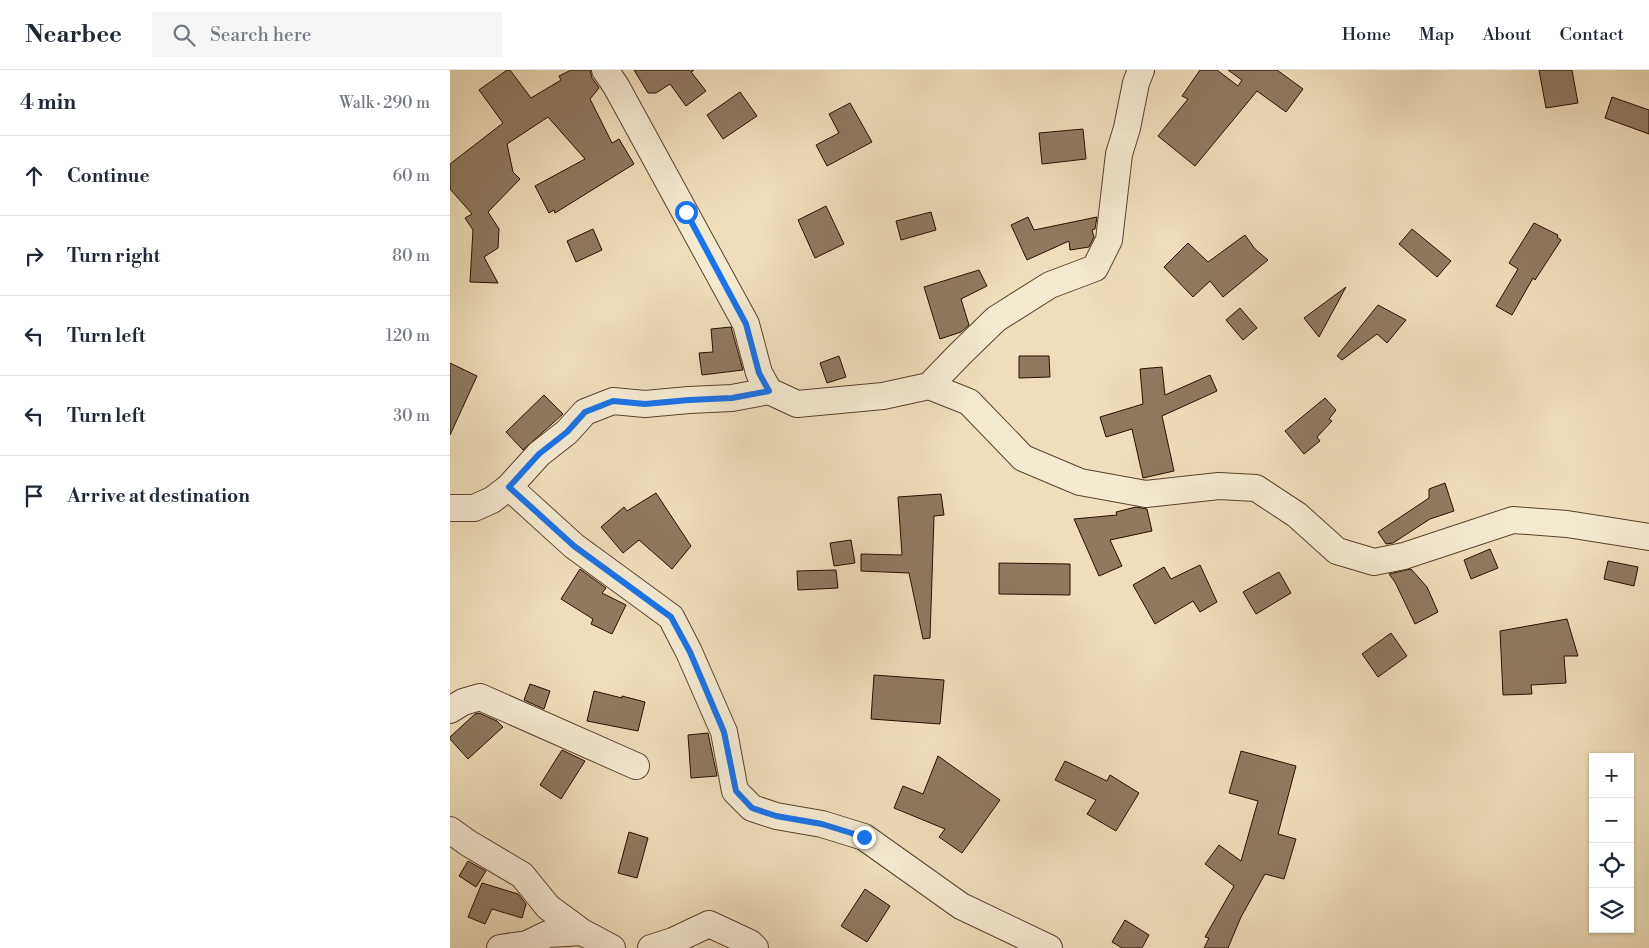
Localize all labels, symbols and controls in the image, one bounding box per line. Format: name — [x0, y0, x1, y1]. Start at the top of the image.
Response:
search box — [152, 12, 502, 57]
text: Nearbee — [25, 20, 122, 50]
icon: search — [170, 21, 198, 49]
text: Search here — [210, 23, 311, 47]
text: Home — [1342, 23, 1391, 46]
text: Map — [1419, 23, 1455, 46]
text: About — [1483, 23, 1532, 46]
text: Contact — [1560, 23, 1624, 46]
text: 4 min — [20, 90, 76, 116]
text: Walk · 290 m — [339, 93, 430, 113]
icon: ahead — [20, 162, 48, 190]
text: Continue — [67, 164, 150, 188]
text: 60 m — [392, 166, 430, 186]
route start — [675, 201, 698, 224]
icon: right — [20, 242, 48, 270]
text: Turn right — [67, 244, 160, 268]
text: 80 m — [392, 246, 430, 266]
icon: left — [20, 322, 48, 350]
text: Turn left — [67, 324, 146, 348]
text: 120 m — [386, 326, 430, 346]
icon: left — [20, 402, 48, 430]
text: Turn left — [67, 404, 146, 428]
text: 30 m — [393, 406, 430, 426]
icon: arrive — [20, 482, 48, 510]
text: Arrive at destination — [67, 484, 250, 508]
map controls — [1589, 753, 1634, 933]
button: + — [1589, 753, 1634, 798]
button: − — [1589, 798, 1634, 843]
route end — [853, 826, 876, 849]
button: locate — [1589, 843, 1634, 888]
button: layers — [1589, 888, 1634, 933]

